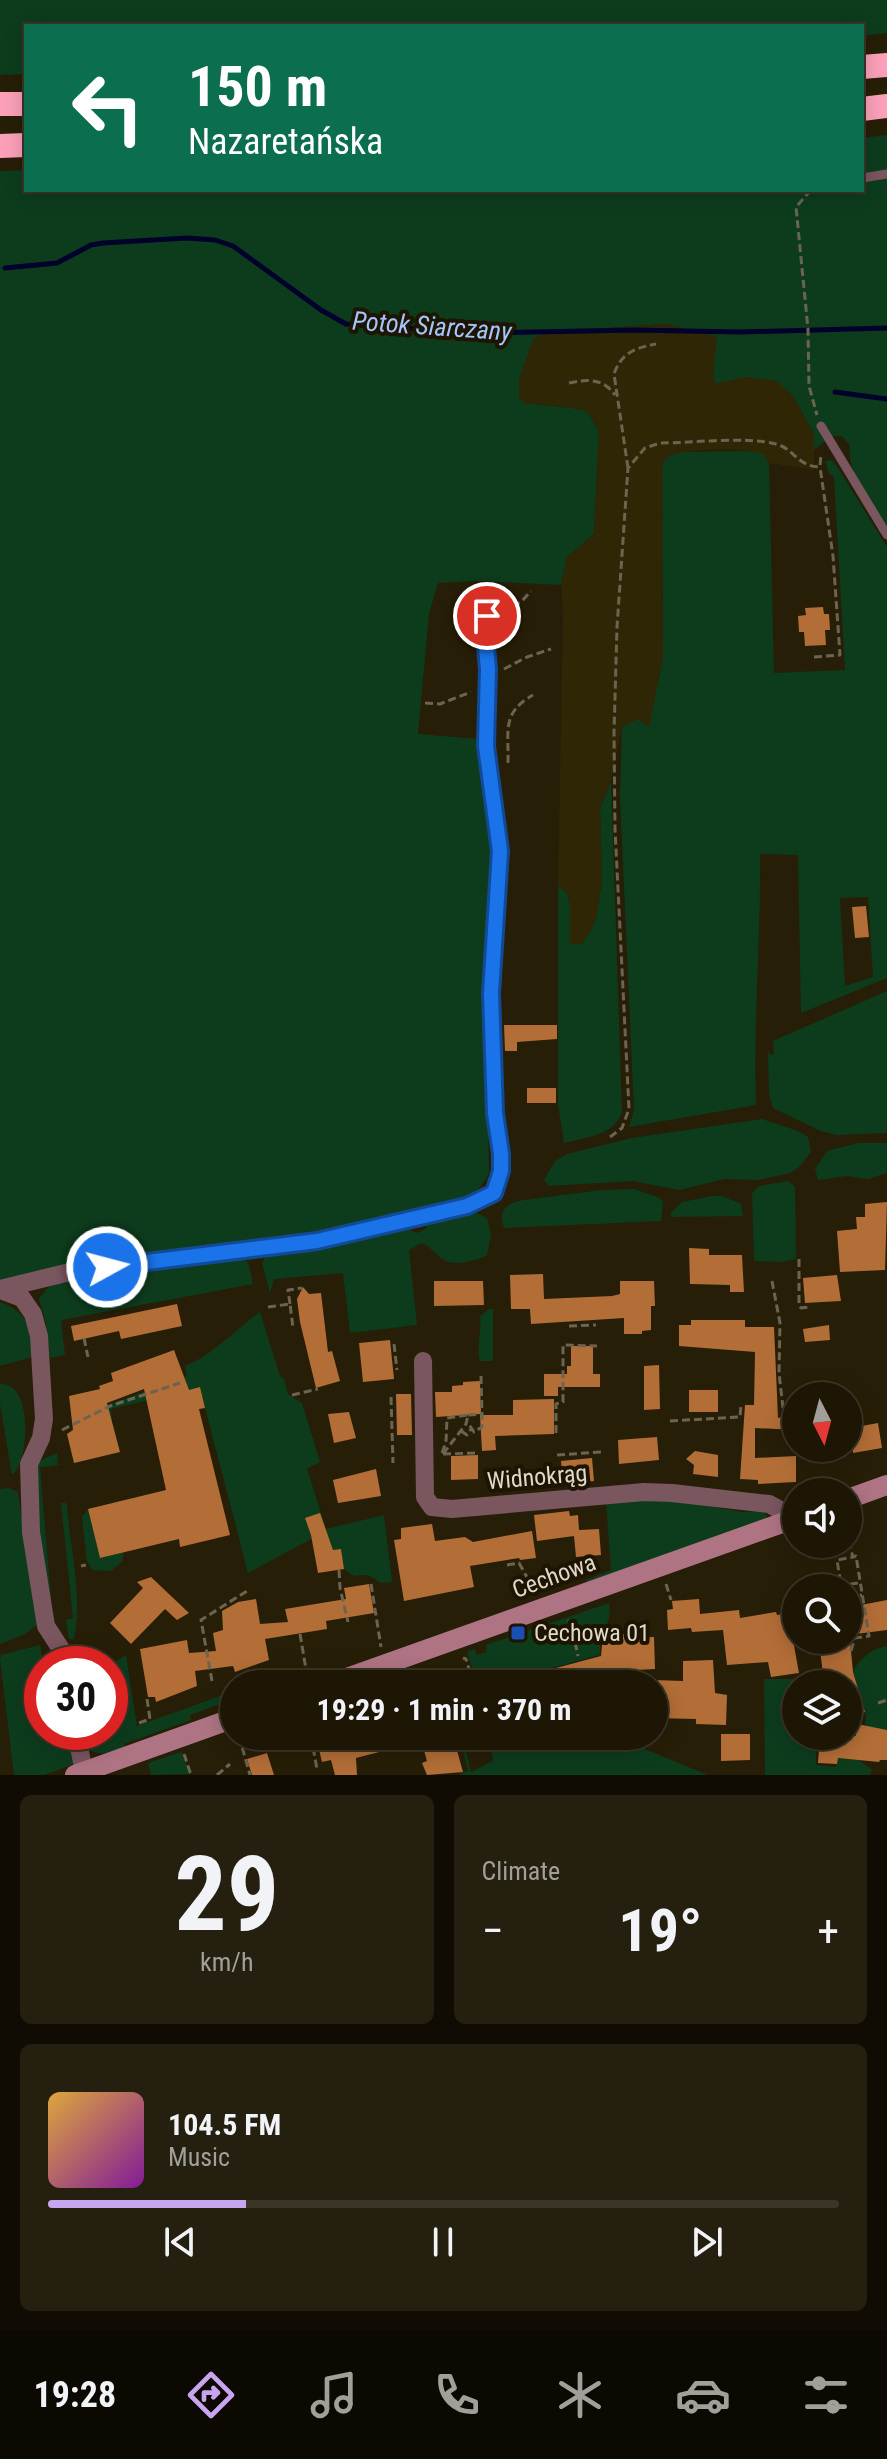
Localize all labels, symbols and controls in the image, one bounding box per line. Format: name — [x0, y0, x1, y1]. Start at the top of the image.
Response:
text: 150 m — [188, 54, 327, 120]
icon: left — [56, 56, 160, 160]
text: Nazaretańska — [188, 121, 383, 163]
water label: Potok Siarczany — [351, 305, 514, 347]
pin — [453, 582, 521, 650]
icon: arrive — [465, 594, 509, 638]
position arrow — [65, 1225, 149, 1309]
north arrow — [782, 1382, 862, 1462]
map controls — [782, 1382, 862, 1750]
street label: Widnokrąg — [486, 1459, 588, 1495]
button: sound — [782, 1478, 862, 1558]
street label: Cechowa — [508, 1548, 600, 1604]
button: search — [782, 1574, 862, 1654]
place label: Cechowa 01 — [534, 1619, 650, 1647]
marker: Cechowa 01 — [509, 1624, 527, 1642]
speed limit sign: 30 — [24, 1646, 128, 1750]
button: layers — [782, 1670, 862, 1750]
text: 19:29 · 1 min · 370 m — [317, 1692, 571, 1727]
text: 29 — [174, 1834, 279, 1955]
text: Climate — [482, 1856, 560, 1886]
text: 19° — [618, 1895, 702, 1966]
text: − — [482, 1905, 504, 1957]
text: + — [817, 1905, 839, 1957]
text: km/h — [200, 1947, 254, 1977]
text: 104.5 FM — [168, 2107, 281, 2142]
text: Music — [168, 2142, 230, 2172]
icon: previous — [158, 2220, 202, 2264]
icon: pause — [421, 2220, 465, 2264]
icon: next — [685, 2220, 729, 2264]
icon: directions — [183, 2367, 239, 2423]
icon: music — [306, 2367, 362, 2423]
icon: phone — [429, 2367, 485, 2423]
icon: climate — [552, 2367, 608, 2423]
icon: car — [675, 2367, 731, 2423]
icon: filters — [798, 2367, 854, 2423]
text: 19:28 — [33, 2374, 116, 2416]

